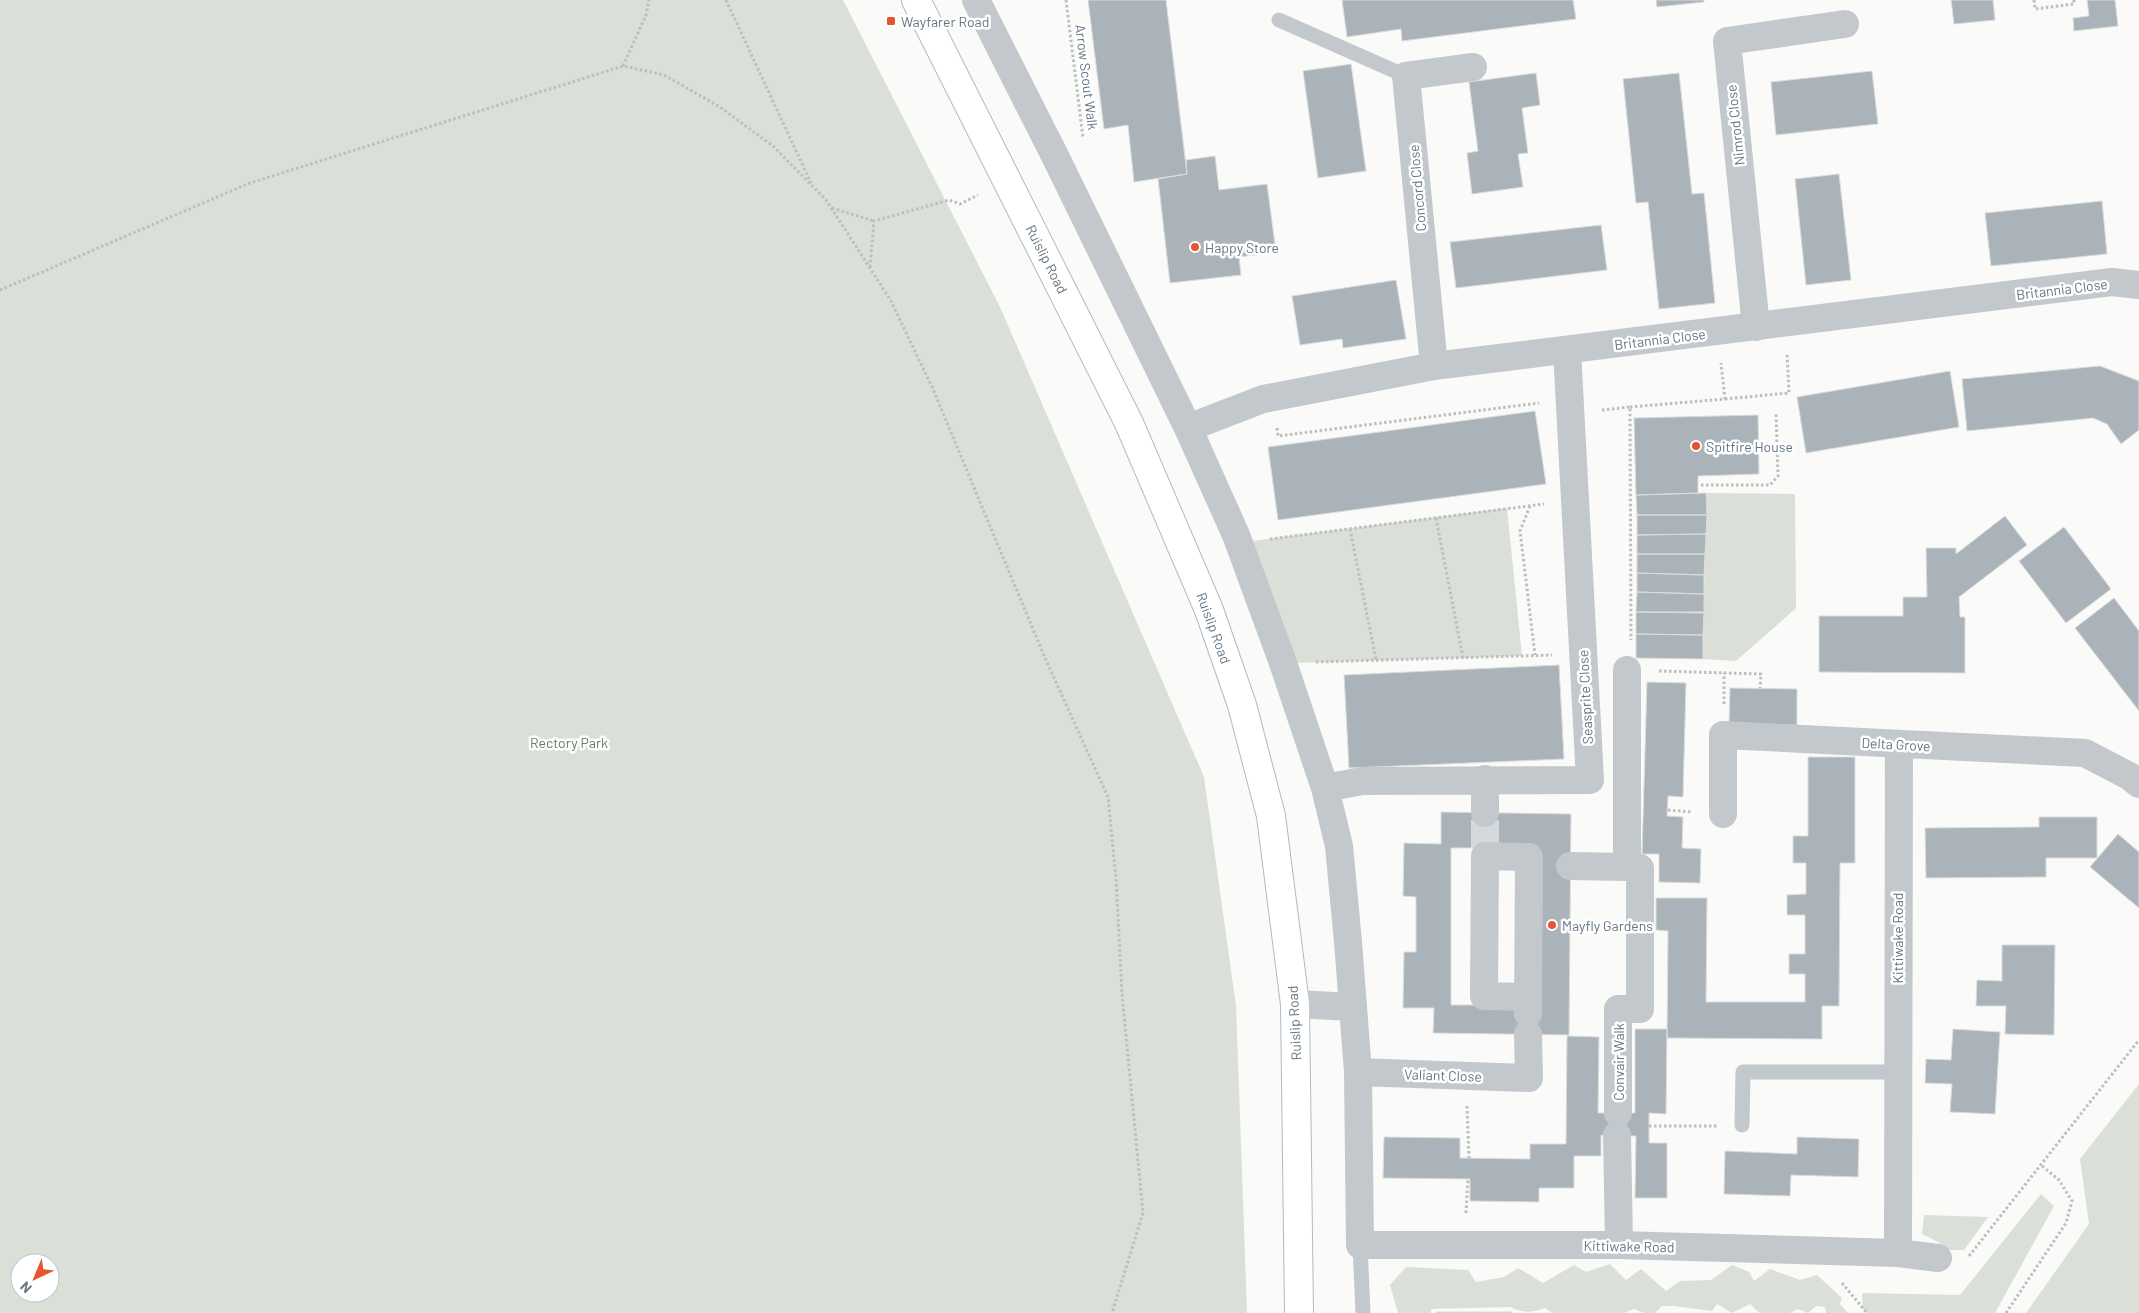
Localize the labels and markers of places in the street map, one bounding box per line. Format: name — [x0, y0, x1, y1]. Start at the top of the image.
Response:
place label: Wayfarer Road — [901, 13, 989, 30]
marker: Wayfarer Road — [885, 15, 897, 27]
place label: Happy Store — [1205, 239, 1279, 256]
marker: Happy Store — [1189, 241, 1201, 253]
place label: Spitfire House — [1706, 438, 1793, 455]
marker: Spitfire House — [1690, 440, 1702, 452]
place label: Mayfly Gardens — [1562, 917, 1653, 934]
marker: Mayfly Gardens — [1546, 919, 1558, 931]

